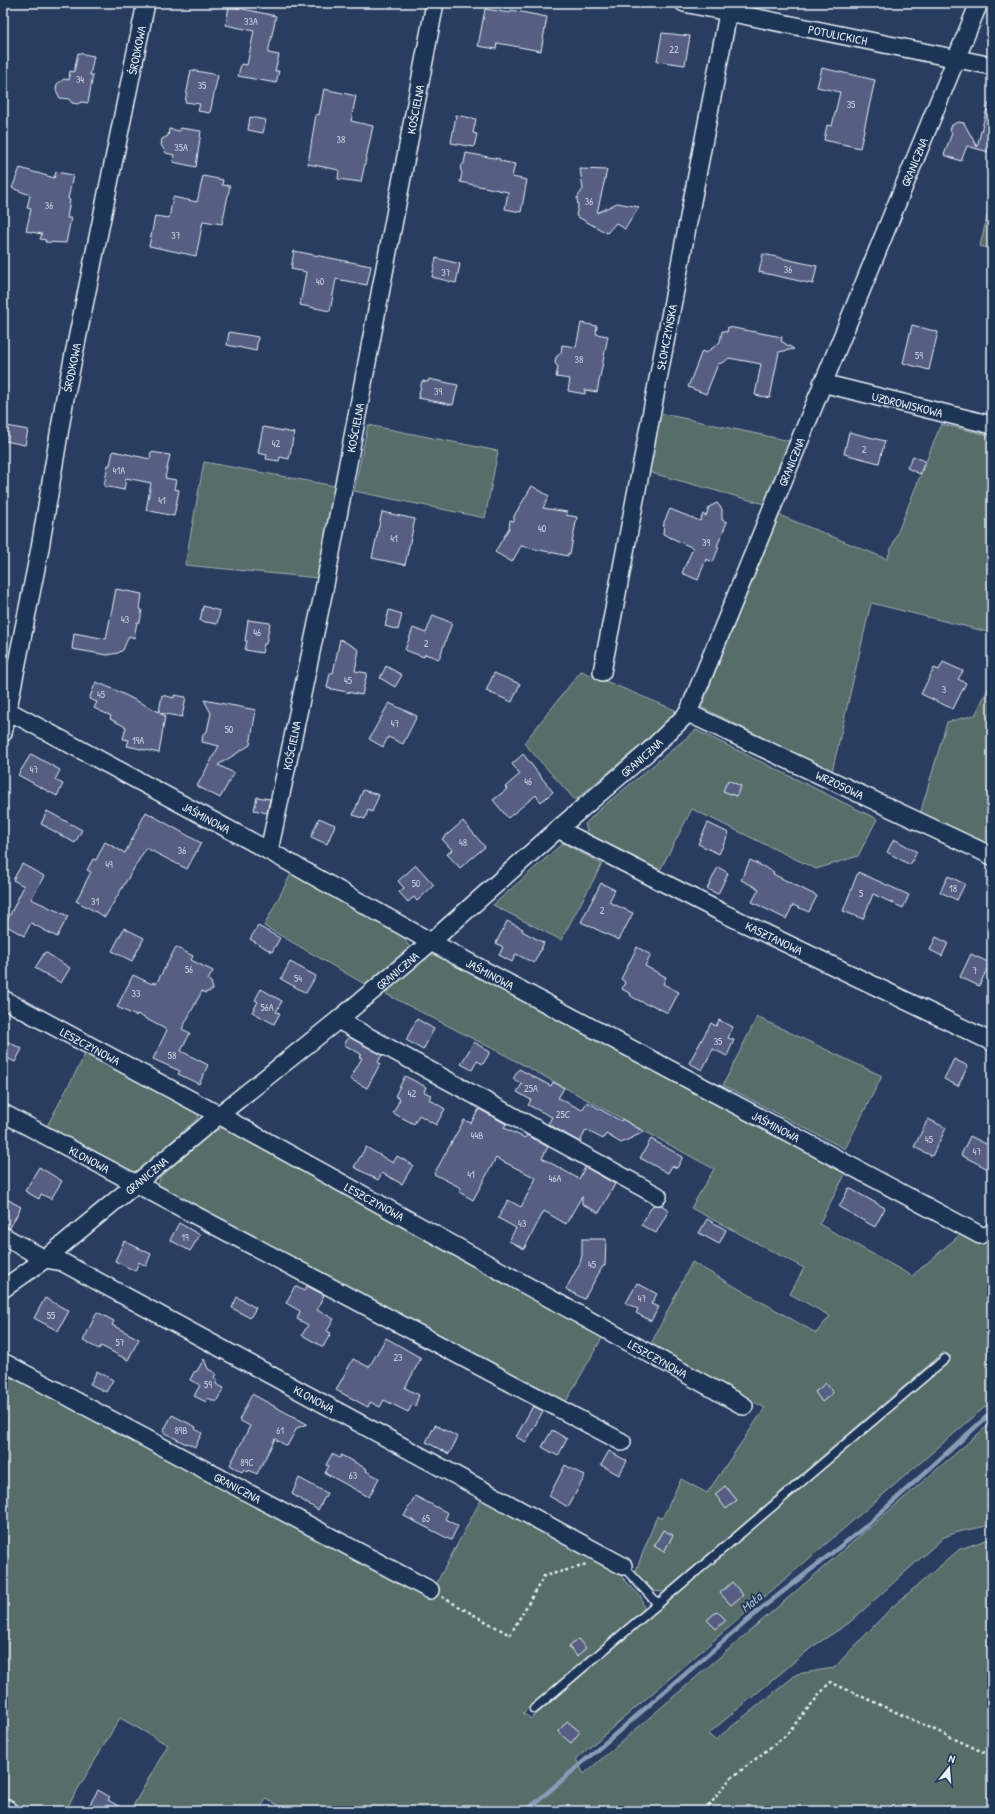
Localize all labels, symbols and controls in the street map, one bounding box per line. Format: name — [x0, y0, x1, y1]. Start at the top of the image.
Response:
house number: 33A — [244, 15, 258, 28]
street label: POTULICKICH — [807, 20, 869, 49]
street label: ŚRODKOWA — [123, 24, 150, 76]
house number: 22 — [669, 43, 679, 56]
house number: 34 — [76, 73, 84, 86]
house number: 35 — [198, 79, 207, 92]
street label: KOŚCIELNA — [402, 83, 428, 135]
house number: 35 — [847, 98, 856, 111]
house number: 38 — [337, 133, 345, 146]
street label: GRANICZNA — [896, 135, 931, 189]
house number: 35A — [174, 141, 188, 154]
house number: 36 — [585, 195, 593, 208]
house number: 36 — [45, 199, 53, 212]
house number: 37 — [171, 229, 181, 242]
house number: 36 — [784, 263, 792, 276]
house number: 37 — [441, 266, 451, 279]
house number: 40 — [316, 275, 325, 288]
street label: SŁOMCZYŃSKA — [651, 303, 681, 371]
street label: ŚRODKOWA — [58, 341, 85, 393]
house number: 59 — [915, 349, 923, 362]
house number: 38 — [575, 353, 583, 366]
house number: 39 — [434, 385, 442, 398]
street label: UZDROWISKOWA — [870, 387, 945, 421]
street label: KOŚCIELNA — [342, 401, 368, 454]
street label: GRANICZNA — [773, 435, 809, 489]
house number: 42 — [272, 437, 281, 450]
house number: 2 — [862, 443, 867, 456]
house number: 41A — [113, 464, 125, 477]
house number: 41 — [158, 494, 166, 507]
house number: 40 — [538, 522, 547, 535]
house number: 41 — [390, 532, 398, 545]
house number: 39 — [702, 536, 710, 549]
house number: 43 — [121, 613, 130, 626]
house number: 46 — [253, 626, 261, 639]
house number: 2 — [424, 637, 429, 650]
house number: 45 — [344, 674, 353, 687]
house number: 3 — [942, 683, 947, 696]
house number: 45 — [97, 688, 106, 701]
house number: 47 — [391, 717, 399, 730]
street label: KOŚCIELNA — [278, 719, 305, 771]
house number: 50 — [225, 723, 234, 736]
house number: 19A — [132, 734, 144, 747]
street label: GRANICZNA — [616, 734, 666, 781]
house number: 47 — [30, 763, 38, 776]
street label: WRZOSOWA — [813, 766, 867, 803]
house number: 46 — [524, 775, 532, 788]
street label: JAŚMINOWA — [179, 798, 234, 837]
house number: 48 — [459, 836, 467, 849]
house number: 36 — [178, 844, 186, 857]
house number: 49 — [105, 858, 113, 871]
house number: 50 — [412, 877, 421, 890]
house number: 18 — [949, 882, 957, 895]
house number: 5 — [859, 887, 864, 900]
house number: 31 — [91, 895, 99, 908]
house number: 2 — [600, 904, 605, 917]
street label: KASZTANOWA — [743, 917, 806, 959]
street label: GRANICZNA — [372, 947, 422, 993]
street label: JAŚMINOWA — [463, 954, 517, 993]
house number: 56 — [185, 963, 193, 976]
house number: 7 — [973, 964, 978, 977]
house number: 54 — [294, 972, 302, 985]
house number: 33 — [132, 987, 141, 1000]
house number: 56A — [260, 1001, 274, 1014]
street label: LESZCZYNOWA — [57, 1023, 123, 1069]
house number: 35 — [714, 1035, 723, 1048]
house number: 58 — [168, 1049, 176, 1062]
house number: 25A — [524, 1082, 538, 1095]
house number: 42 — [408, 1087, 417, 1100]
street label: JAŚMINOWA — [749, 1106, 803, 1146]
house number: 25C — [556, 1108, 571, 1121]
house number: 44B — [471, 1129, 483, 1142]
house number: 45 — [925, 1133, 934, 1146]
street label: KLONOWA — [66, 1141, 113, 1177]
house number: 47 — [973, 1145, 981, 1158]
street label: GRANICZNA — [121, 1152, 171, 1198]
house number: 41 — [467, 1168, 475, 1181]
house number: 46A — [549, 1172, 561, 1185]
street label: LESZCZYNOWA — [342, 1178, 408, 1225]
house number: 43 — [518, 1217, 527, 1230]
house number: 19 — [181, 1231, 189, 1244]
house number: 45 — [588, 1258, 597, 1271]
house number: 47 — [638, 1292, 646, 1305]
house number: 55 — [47, 1309, 56, 1322]
street label: LESZCZYNOWA — [625, 1335, 691, 1382]
house number: 57 — [115, 1336, 125, 1349]
house number: 23 — [393, 1351, 403, 1364]
house number: 59 — [204, 1378, 212, 1391]
street label: KLONOWA — [291, 1381, 338, 1417]
house number: 89B — [174, 1424, 188, 1437]
house number: 61 — [276, 1424, 284, 1437]
house number: 89C — [240, 1456, 254, 1469]
street label: GRANICZNA — [211, 1468, 264, 1507]
house number: 63 — [349, 1469, 358, 1482]
house number: 65 — [422, 1512, 431, 1525]
water label: Mała — [736, 1587, 767, 1616]
north arrow — [929, 1748, 969, 1788]
text: N — [947, 1751, 957, 1766]

